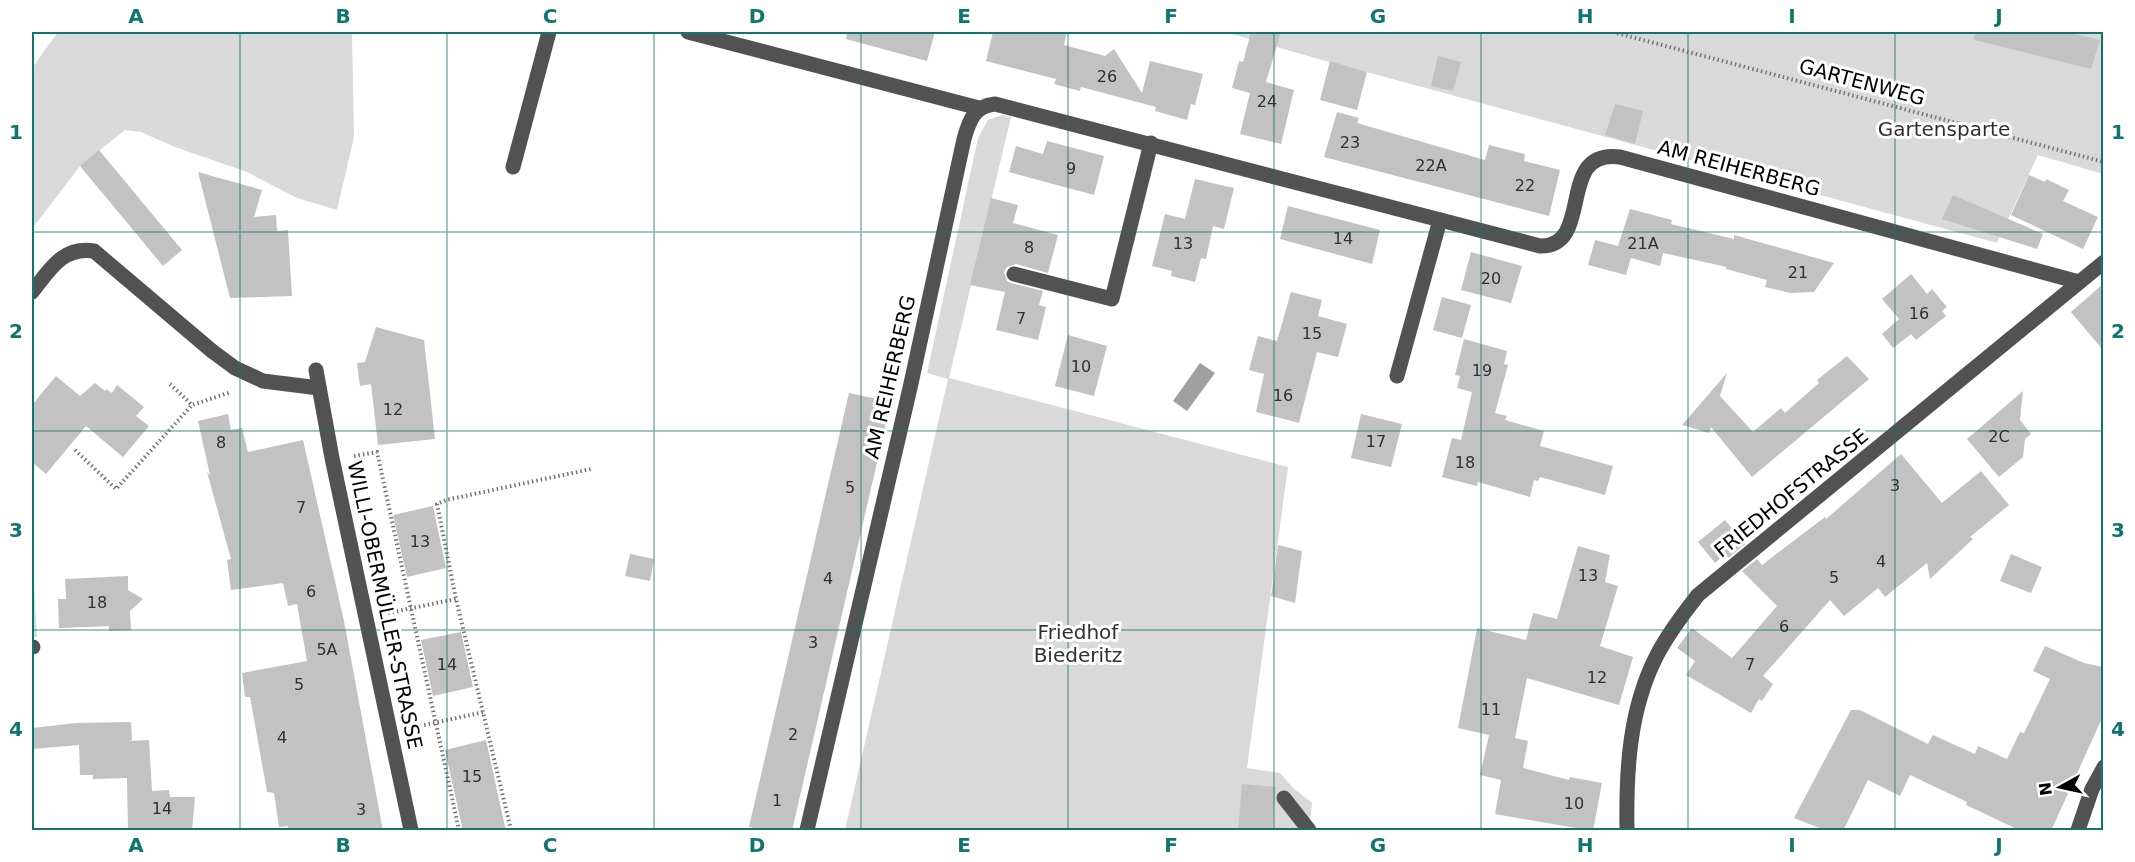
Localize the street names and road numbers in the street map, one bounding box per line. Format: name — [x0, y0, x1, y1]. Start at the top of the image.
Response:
street label: GARTENWEG — [1796, 54, 1928, 110]
street label: AM REIHERBERG — [1655, 135, 1823, 201]
street label: AM REIHERBERG — [860, 293, 920, 461]
street label: FRIEDHOFSTRASSE — [1709, 424, 1873, 562]
street label: WILLI-OBERMÜLLER-STRASSE — [343, 458, 427, 752]

